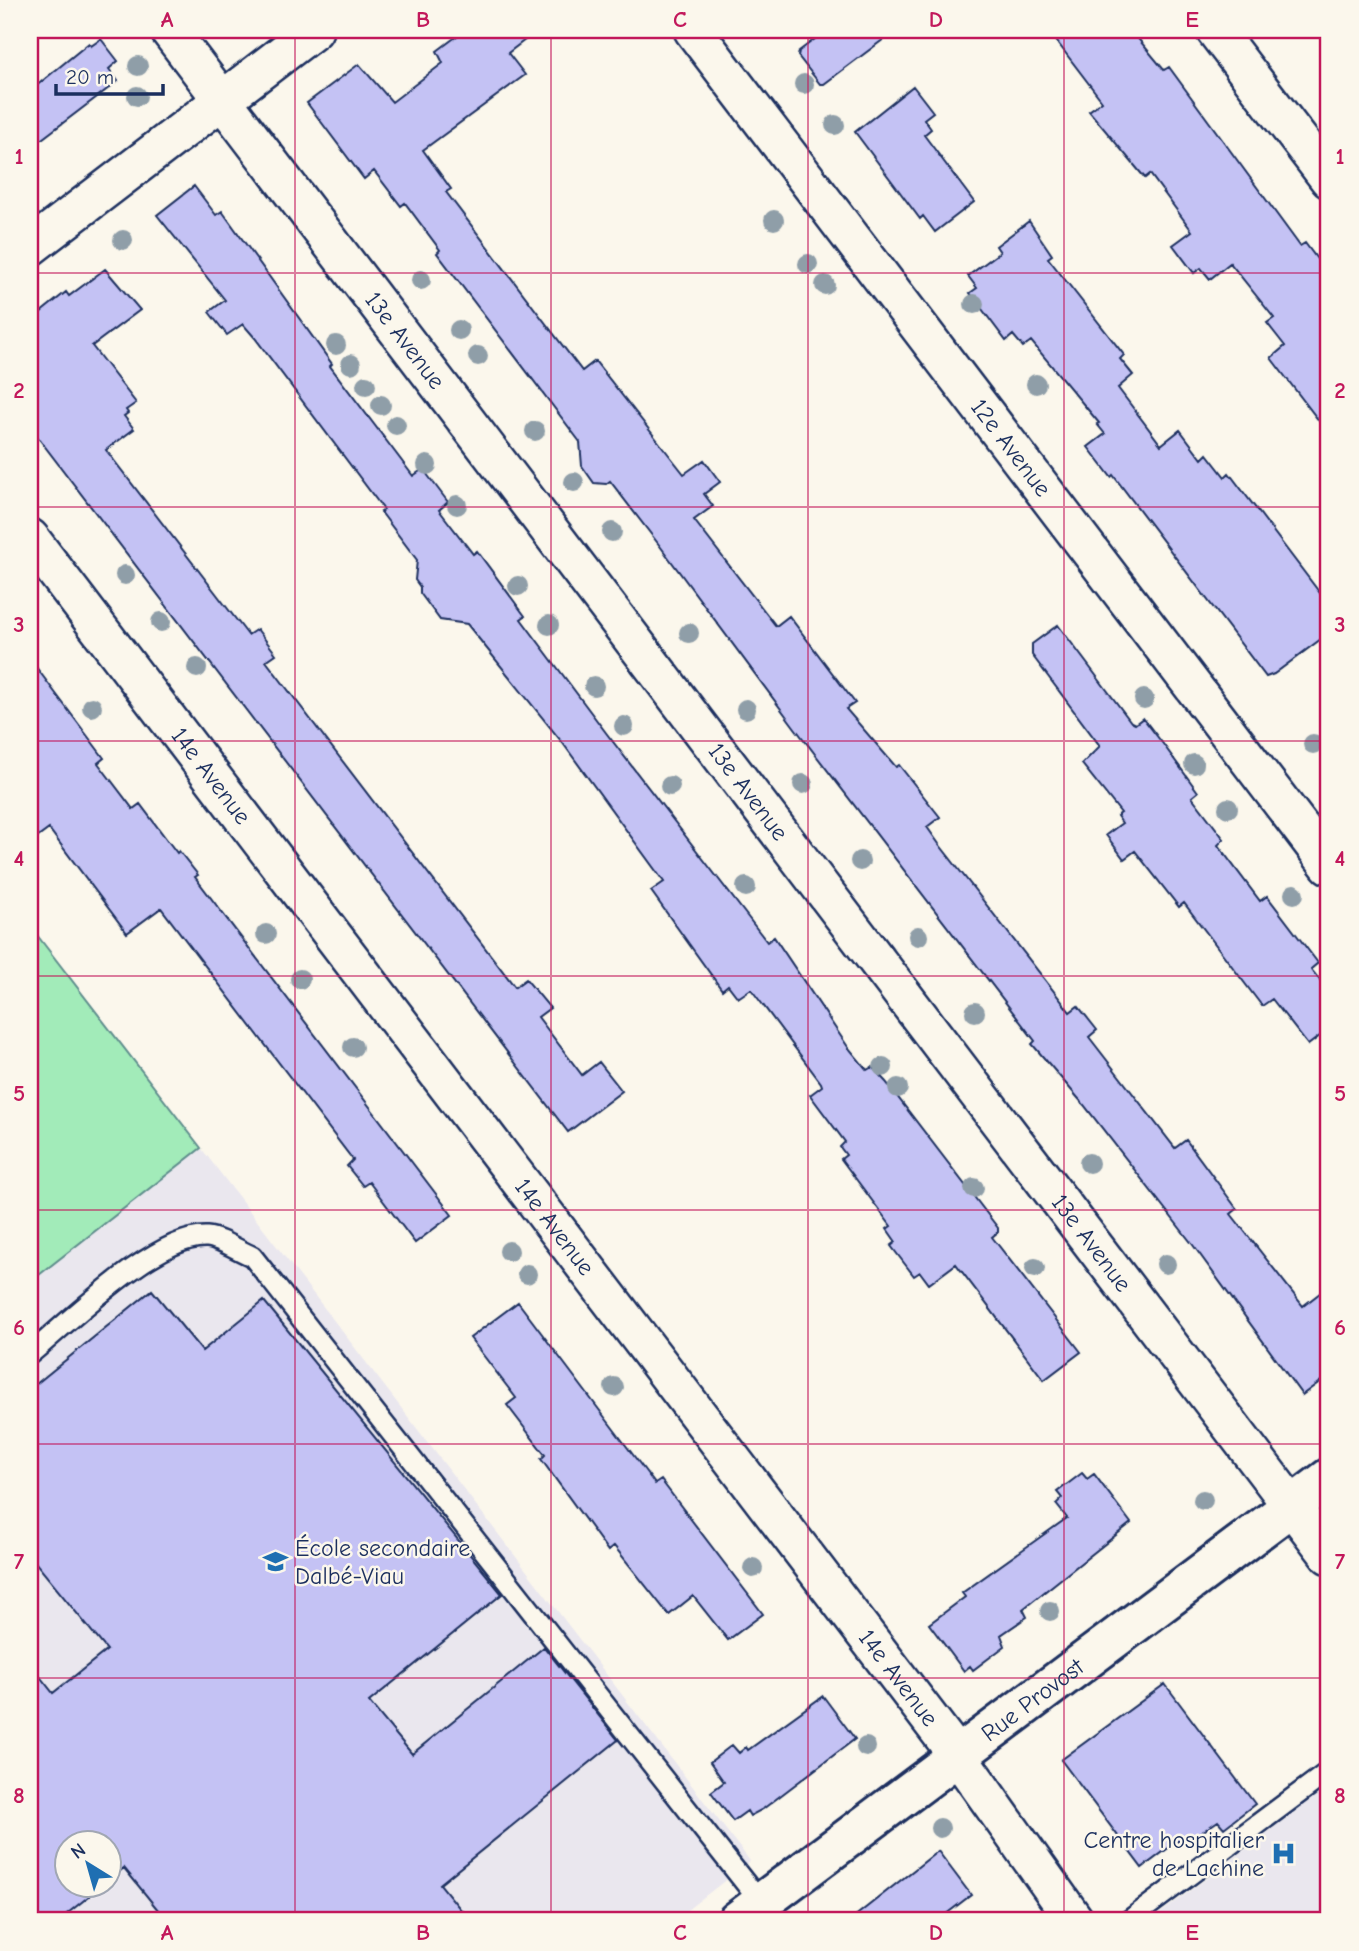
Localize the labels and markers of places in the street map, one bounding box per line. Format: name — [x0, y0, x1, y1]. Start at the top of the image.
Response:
place label: École secondaire Dalbé-Viau — [295, 1534, 470, 1590]
school or university icon: École secondaire Dalbé-Viau — [261, 1548, 289, 1576]
place label: Centre hospitalier de Lachine — [1084, 1826, 1264, 1882]
hospital icon: Centre hospitalier de Lachine — [1270, 1840, 1298, 1868]

